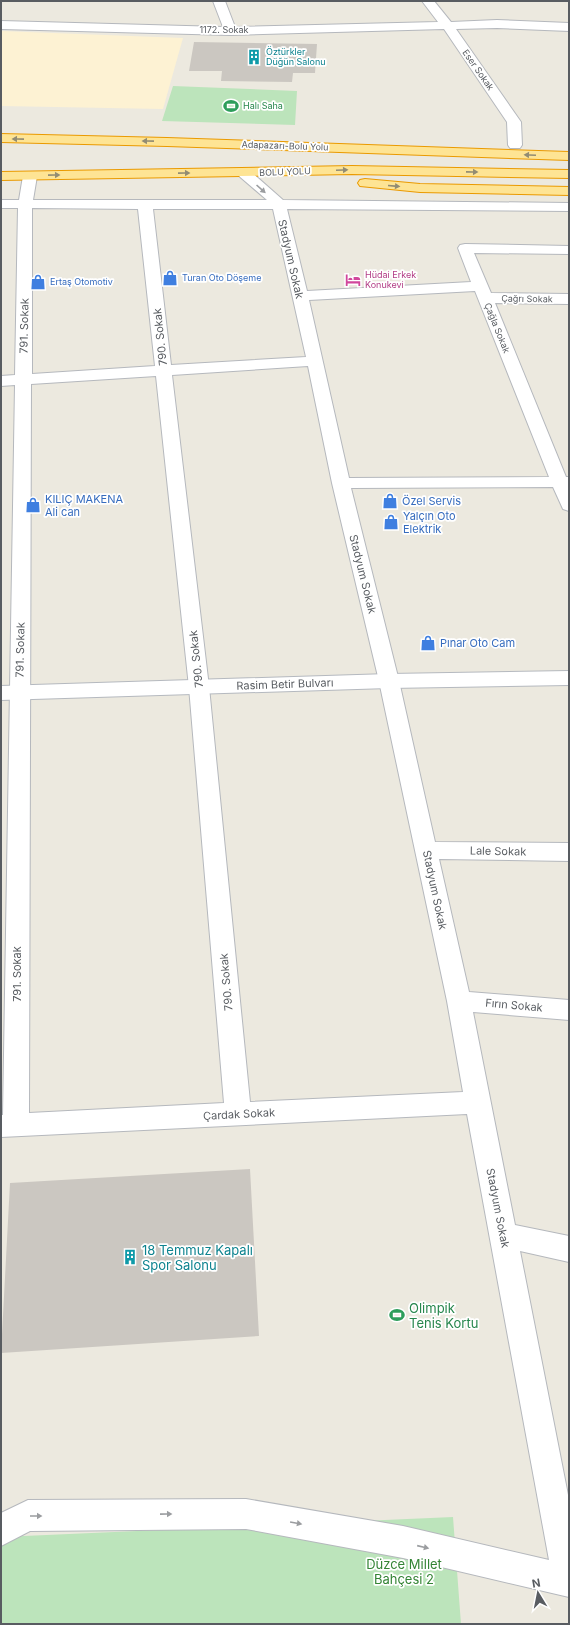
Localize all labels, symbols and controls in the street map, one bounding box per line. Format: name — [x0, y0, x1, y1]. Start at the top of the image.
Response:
street label: 1172. Sokak — [199, 24, 249, 35]
place label: Öztürkler Düğün Salonu — [266, 46, 326, 67]
street label: Eser Sokak — [460, 47, 497, 92]
building icon: Öztürkler Düğün Salonu — [245, 48, 263, 66]
sports icon: Halı Saha — [222, 97, 240, 115]
place label: Halı Saha — [243, 100, 283, 111]
one-way arrow — [12, 135, 24, 142]
one-way arrow — [141, 138, 154, 144]
street label: Adapazarı-Bolu Yolu — [241, 138, 329, 153]
one-way arrow — [523, 152, 536, 158]
street label: BOLU YOLU — [259, 165, 311, 178]
one-way arrow — [336, 167, 349, 173]
one-way arrow — [466, 169, 479, 175]
one-way arrow — [178, 170, 190, 177]
one-way arrow — [48, 172, 61, 178]
one-way arrow — [388, 183, 400, 189]
one-way arrow — [256, 184, 267, 193]
street label: Stadyum Sokak — [275, 218, 307, 300]
shop icon: Turan Oto Döşeme — [161, 269, 179, 287]
place label: Hüdai Erkek Konukevi — [365, 269, 416, 290]
hotel icon: Hüdai Erkek Konukevi — [344, 271, 362, 289]
place label: Turan Oto Döşeme — [182, 272, 261, 283]
shop icon: Ertaş Otomotiv — [29, 273, 47, 291]
place label: Ertaş Otomotiv — [50, 276, 113, 287]
street label: Çağrı Sokak — [501, 293, 553, 304]
street label: 791. Sokak — [17, 298, 31, 354]
street label: Çağla Sokak — [482, 301, 513, 355]
street label: 790. Sokak — [150, 308, 170, 366]
place label: KILIÇ MAKENA Ali can — [45, 492, 123, 519]
shop icon: Özel Servis — [381, 492, 399, 510]
place label: Özel Servis — [402, 494, 461, 508]
shop icon: KILIÇ MAKENA Ali can — [24, 496, 42, 514]
place label: Yalçın Oto Elektrik — [403, 509, 456, 536]
shop icon: Yalçın Oto Elektrik — [382, 513, 400, 531]
street label: Stadyum Sokak — [346, 533, 380, 615]
street label: 791. Sokak — [13, 622, 27, 678]
street label: 790. Sokak — [186, 630, 206, 688]
shop icon: Pınar Oto Cam — [419, 634, 437, 652]
place label: Pınar Oto Cam — [440, 636, 515, 650]
street label: Rasim Betir Bulvarı — [236, 675, 334, 693]
street label: Lale Sokak — [470, 844, 526, 858]
street label: Stadyum Sokak — [420, 849, 450, 931]
street label: 791. Sokak — [10, 946, 24, 1002]
street label: 790. Sokak — [217, 953, 235, 1011]
street label: Fırın Sokak — [485, 996, 543, 1014]
street label: Çardak Sokak — [203, 1105, 275, 1123]
street label: Stadyum Sokak — [483, 1167, 513, 1249]
place label: 18 Temmuz Kapalı Spor Salonu — [142, 1242, 253, 1273]
building icon: 18 Temmuz Kapalı Spor Salonu — [121, 1248, 139, 1266]
place label: Olimpik Tenis Kortu — [409, 1300, 478, 1331]
sports icon: Olimpik Tenis Kortu — [388, 1306, 406, 1324]
one-way arrow — [160, 1511, 173, 1517]
one-way arrow — [30, 1512, 42, 1519]
one-way arrow — [290, 1520, 302, 1526]
one-way arrow — [417, 1544, 430, 1550]
park label: Düzce Millet Bahçesi 2 — [366, 1556, 442, 1587]
north arrow — [518, 1573, 558, 1613]
text: N — [531, 1576, 542, 1591]

